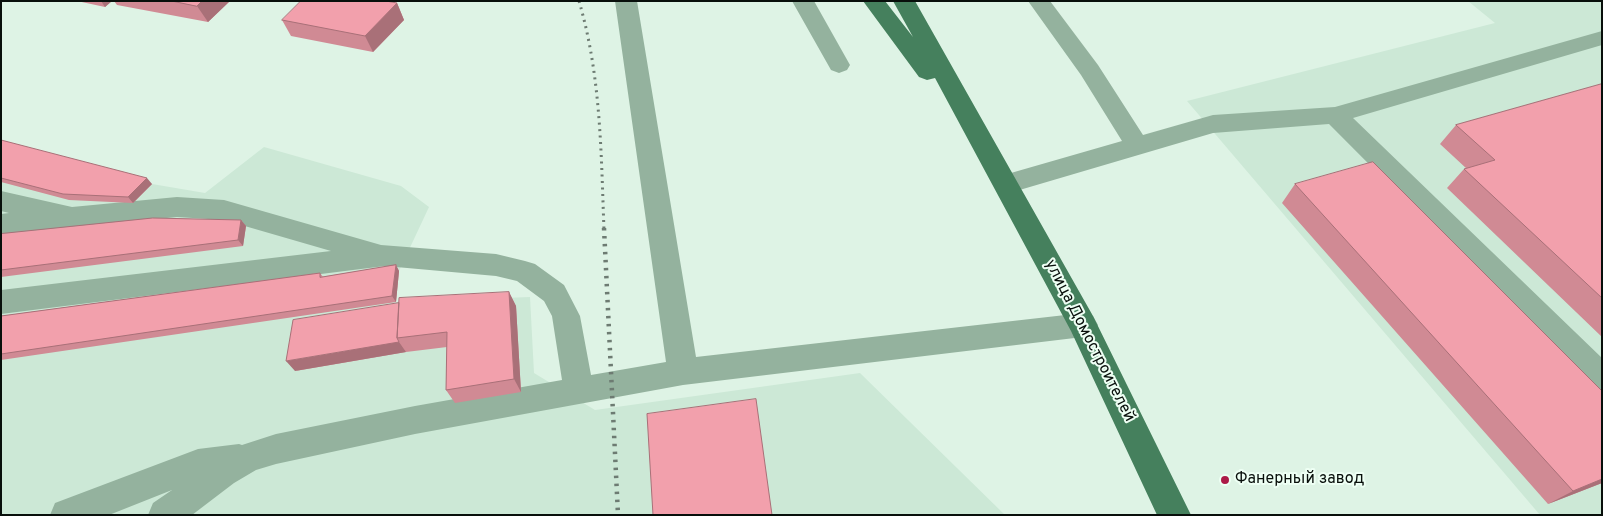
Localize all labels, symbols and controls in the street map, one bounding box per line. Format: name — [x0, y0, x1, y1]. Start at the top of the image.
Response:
street label: улица Домостроителей — [1040, 257, 1138, 425]
place label: Фанерный завод — [1235, 470, 1364, 490]
marker: Фанерный завод — [1219, 474, 1231, 486]

